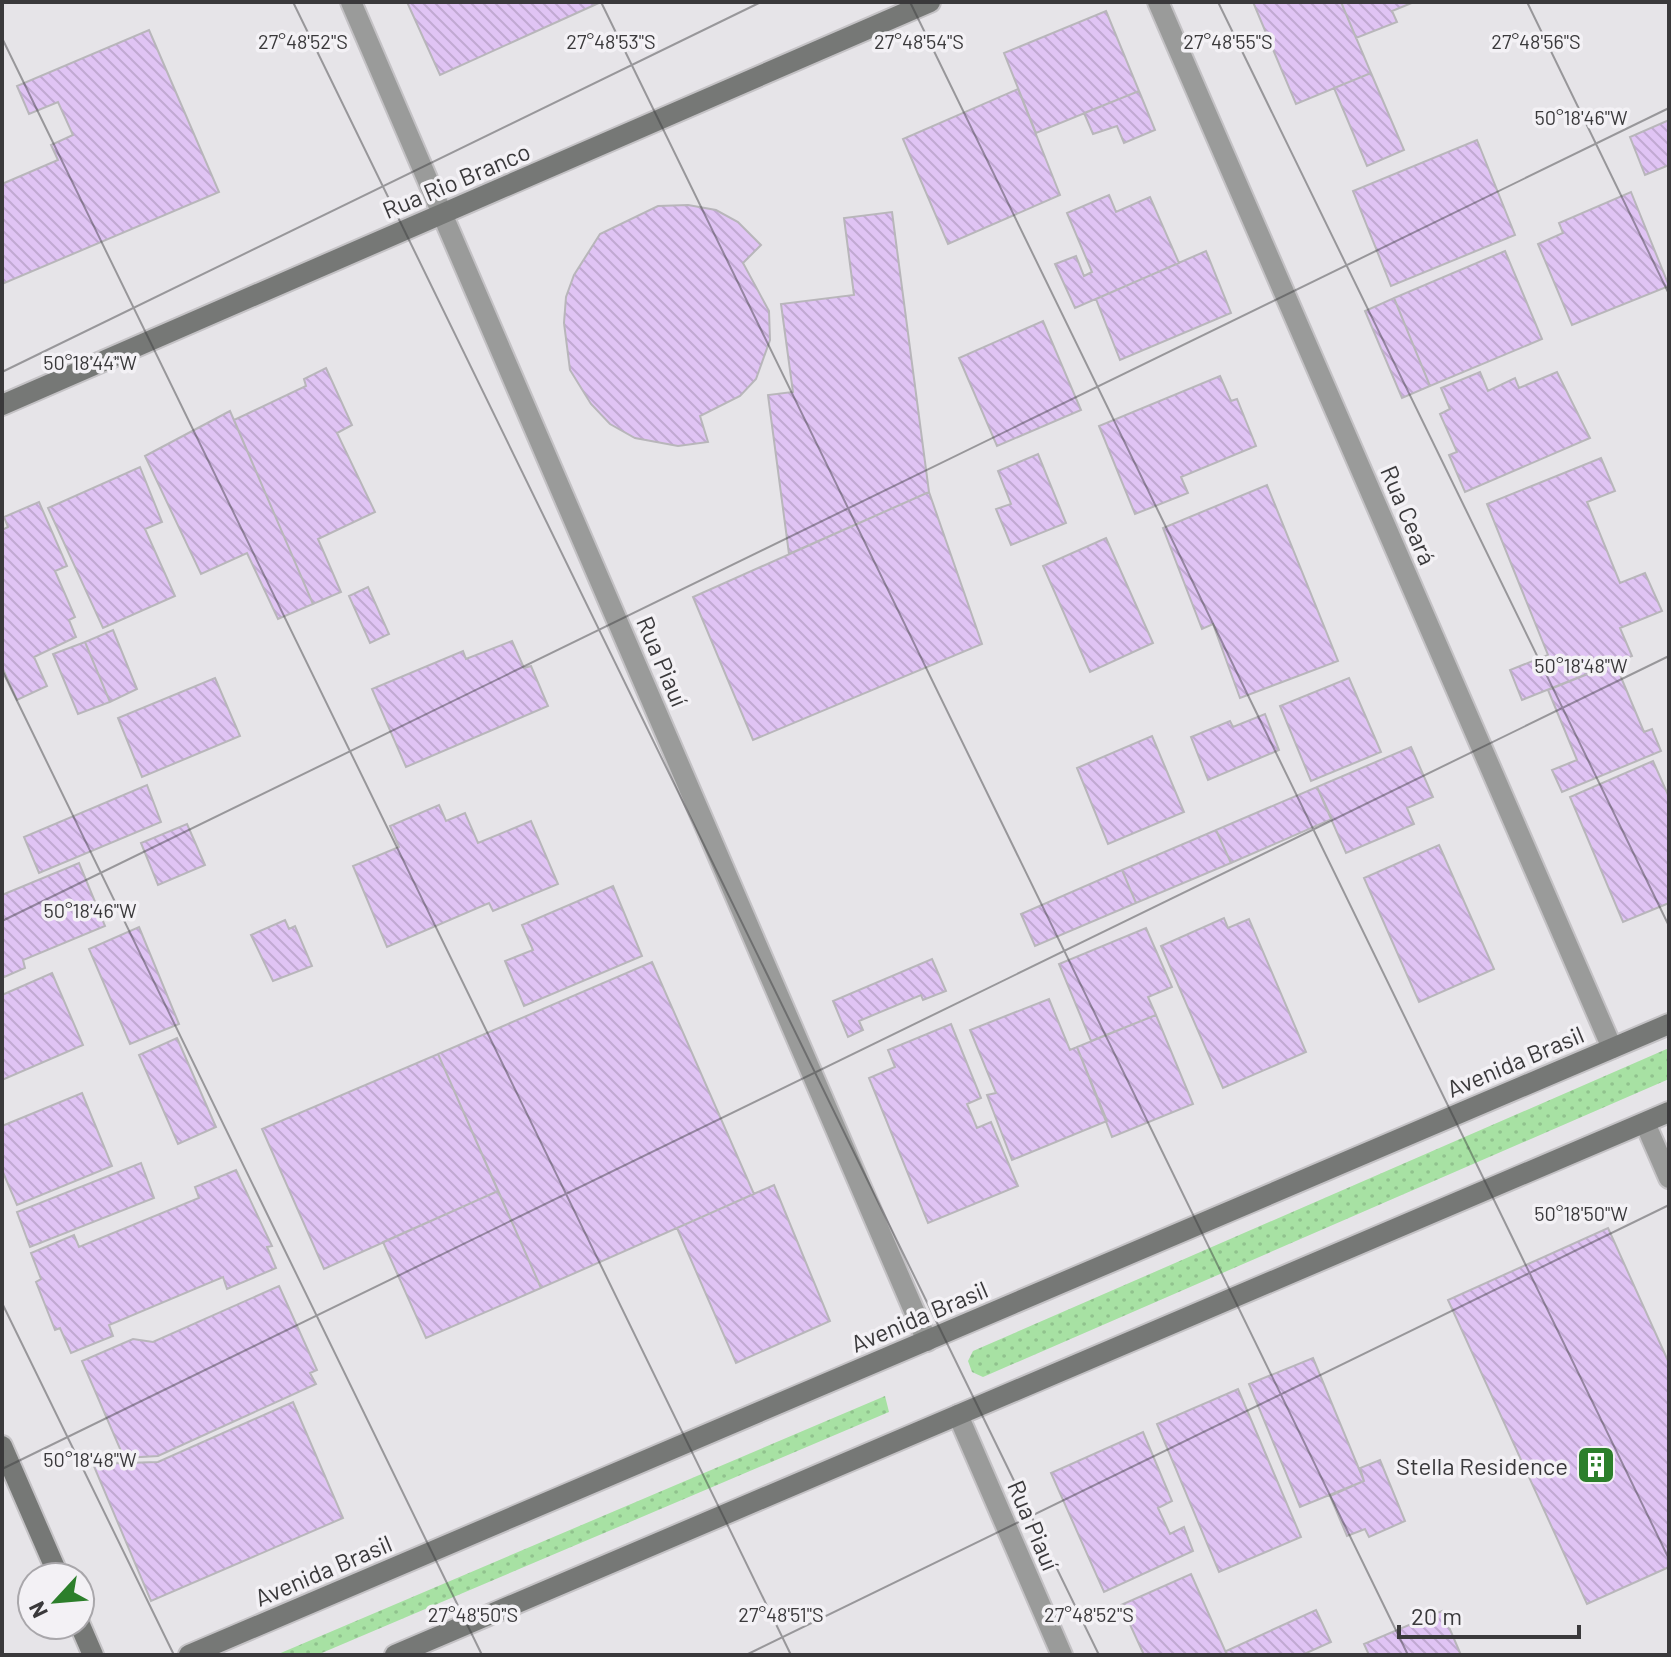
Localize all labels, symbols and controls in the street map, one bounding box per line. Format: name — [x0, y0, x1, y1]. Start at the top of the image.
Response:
text: 27°48'52"S — [258, 29, 348, 53]
text: 27°48'53"S — [566, 29, 656, 53]
text: 27°48'54"S — [874, 29, 964, 53]
text: 27°48'55"S — [1183, 29, 1273, 53]
text: 27°48'56"S — [1491, 29, 1581, 53]
text: 50°18'46"W — [1534, 105, 1628, 129]
street label: Rua Rio Branco — [378, 136, 534, 224]
text: 50°18'44"W — [43, 350, 137, 374]
street label: Rua Ceará — [1375, 461, 1443, 569]
street label: Rua Piauí — [631, 612, 695, 710]
text: 50°18'48"W — [1534, 653, 1628, 677]
text: 50°18'46"W — [43, 898, 137, 922]
street label: Avenida Brasil — [1442, 1019, 1588, 1103]
text: 50°18'50"W — [1534, 1201, 1628, 1225]
street label: Avenida Brasil — [846, 1274, 992, 1358]
building icon: Stella Residence — [1575, 1444, 1617, 1486]
text: 50°18'48"W — [43, 1447, 137, 1471]
place label: Stella Residence — [1396, 1451, 1568, 1480]
street label: Rua Piauí — [1002, 1476, 1066, 1574]
street label: Avenida Brasil — [250, 1528, 396, 1612]
north arrow — [16, 1561, 96, 1641]
scale bar — [1399, 1589, 1579, 1639]
text: N — [22, 1598, 52, 1622]
text: 20 m — [1411, 1601, 1462, 1630]
text: 27°48'50"S — [428, 1602, 518, 1626]
text: 27°48'51"S — [738, 1602, 824, 1626]
text: 27°48'52"S — [1044, 1602, 1134, 1626]

